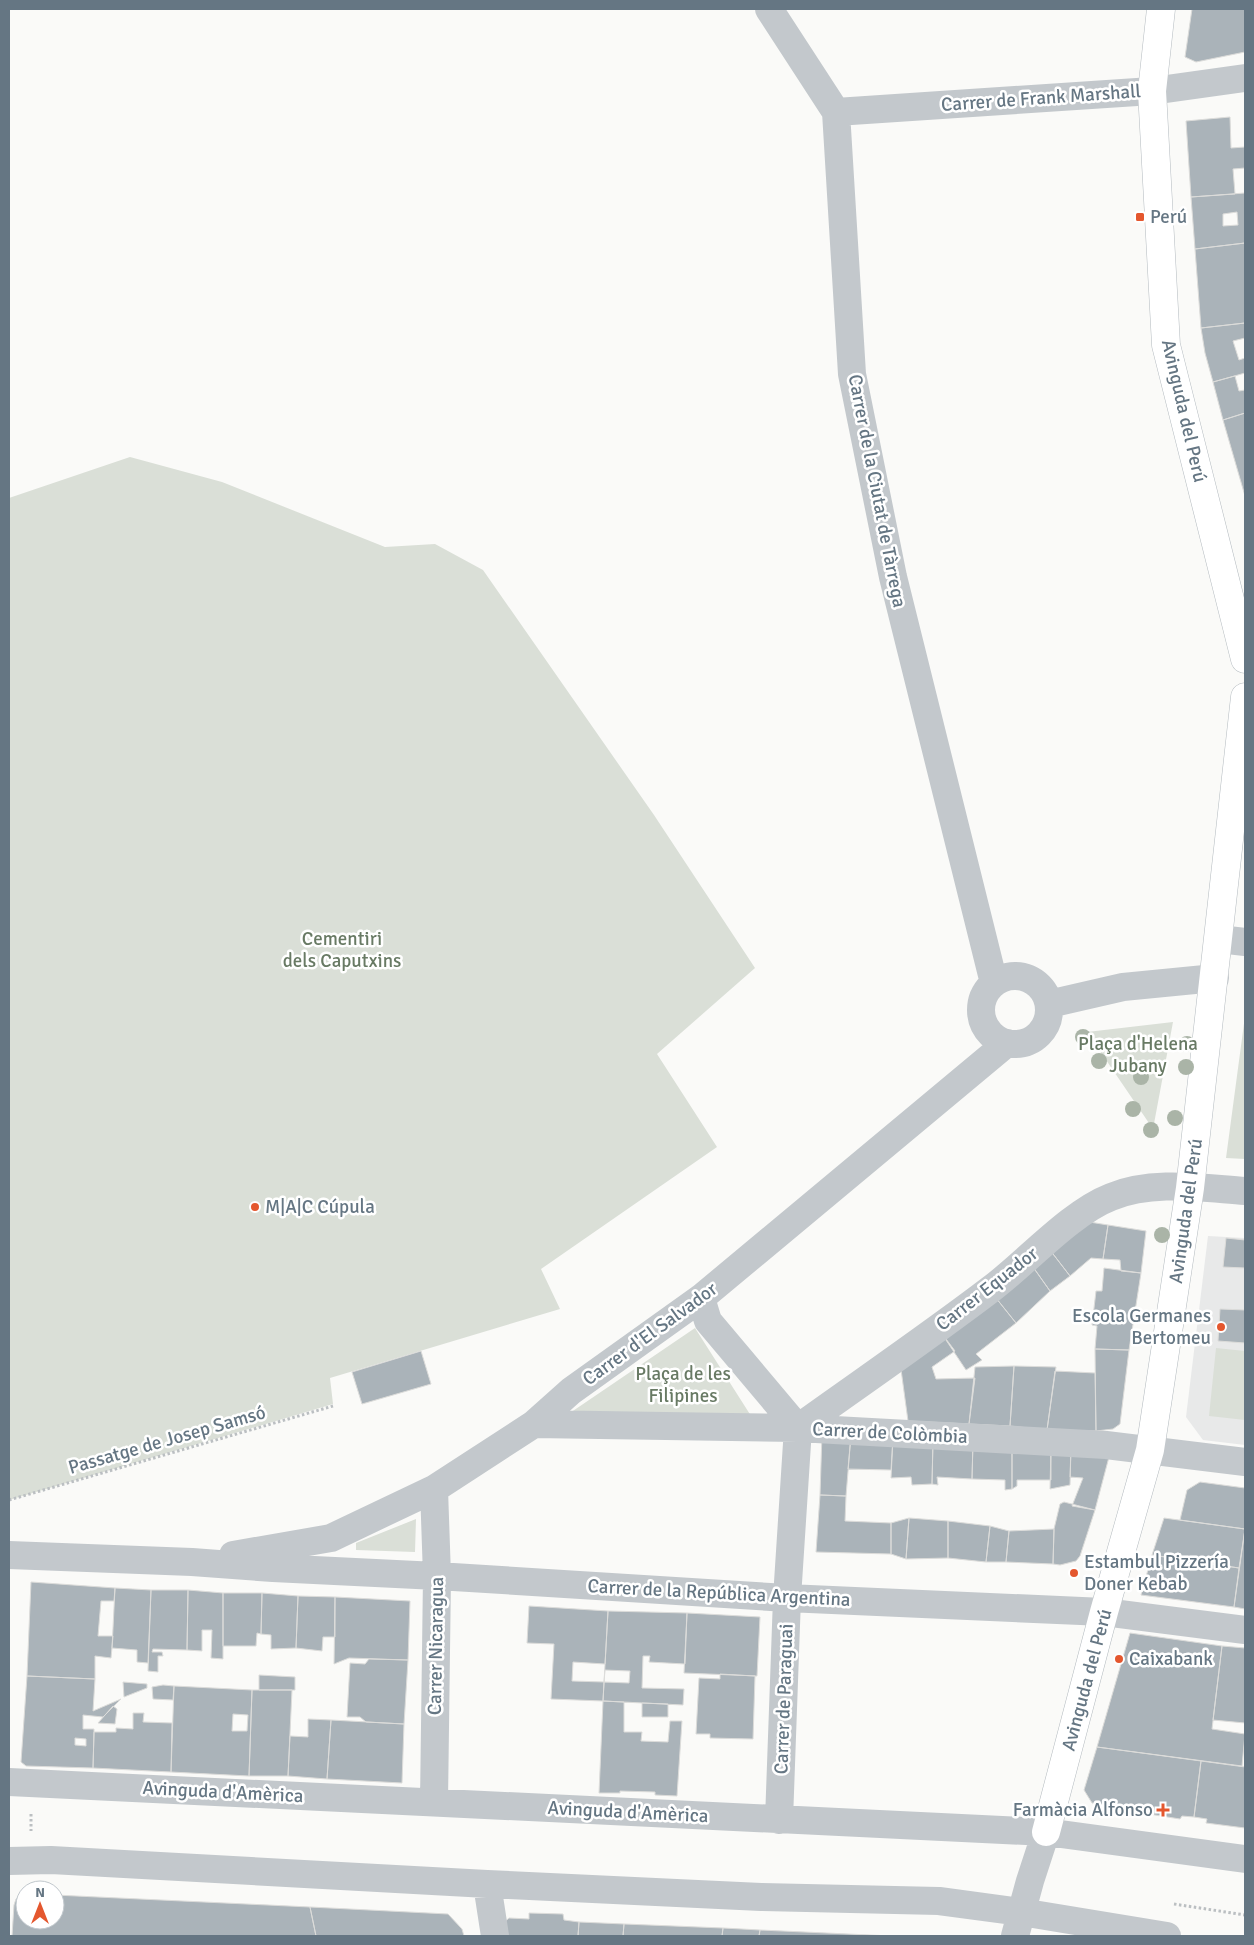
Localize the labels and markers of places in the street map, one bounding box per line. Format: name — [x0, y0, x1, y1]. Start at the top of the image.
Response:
place label: Perú — [1150, 205, 1187, 229]
marker: Perú — [1134, 211, 1146, 223]
place label: M|A|C Cúpula — [265, 1195, 375, 1219]
marker: M|A|C Cúpula — [249, 1201, 261, 1213]
place label: Escola Germanes Bertomeu — [1072, 1304, 1211, 1350]
marker: Escola Germanes Bertomeu — [1215, 1321, 1227, 1333]
place label: Estambul Pizzería Doner Kebab — [1084, 1550, 1229, 1596]
marker: Estambul Pizzería Doner Kebab — [1068, 1567, 1080, 1579]
place label: Caixabank — [1129, 1647, 1213, 1671]
marker: Caixabank — [1113, 1653, 1125, 1665]
place label: Farmàcia Alfonso — [1013, 1798, 1153, 1822]
marker: Farmàcia Alfonso — [1157, 1804, 1169, 1816]

